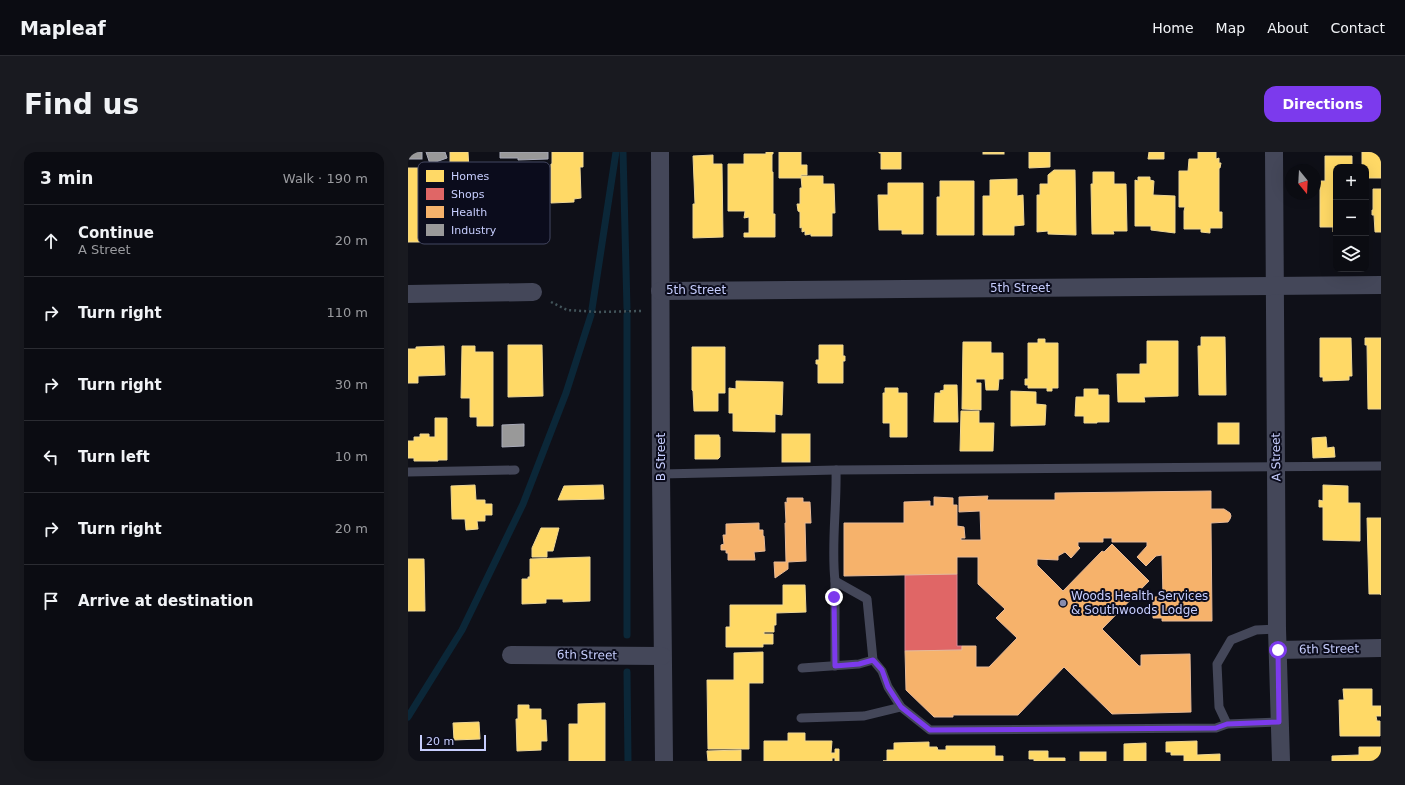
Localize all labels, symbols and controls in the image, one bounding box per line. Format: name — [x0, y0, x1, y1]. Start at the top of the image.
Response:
text: Mapleaf — [20, 17, 106, 39]
text: Home — [1152, 20, 1194, 36]
text: Map — [1216, 20, 1245, 36]
text: About — [1267, 20, 1309, 36]
text: Contact — [1331, 20, 1385, 36]
button: Directions — [1264, 86, 1381, 122]
text: Find us — [24, 88, 139, 121]
legend — [418, 162, 550, 244]
north arrow — [1285, 164, 1321, 200]
map controls — [1333, 164, 1369, 272]
button: + — [1333, 164, 1369, 200]
text: 3 min — [40, 168, 93, 188]
text: Homes — [451, 170, 489, 183]
text: Walk · 190 m — [283, 171, 368, 186]
text: Shops — [451, 188, 485, 201]
button: − — [1333, 200, 1369, 236]
text: Health — [451, 206, 487, 219]
text: Continue — [78, 224, 154, 242]
text: Industry — [451, 224, 497, 237]
icon: ahead — [40, 230, 62, 252]
text: 20 m — [335, 233, 368, 248]
button: layers — [1333, 236, 1369, 272]
text: A Street — [78, 242, 131, 257]
street label: 5th Street — [990, 281, 1050, 295]
street label: 5th Street — [666, 283, 726, 297]
icon: right — [40, 302, 62, 324]
text: Turn right — [78, 304, 162, 322]
text: 110 m — [326, 305, 368, 320]
icon: right — [40, 374, 62, 396]
text: Turn right — [78, 376, 162, 394]
text: 30 m — [335, 377, 368, 392]
street label: B Street — [654, 432, 668, 481]
street label: A Street — [1269, 432, 1283, 481]
icon: left — [40, 446, 62, 468]
text: Turn left — [78, 448, 150, 466]
text: 10 m — [335, 449, 368, 464]
icon: right — [40, 518, 62, 540]
text: Turn right — [78, 520, 162, 538]
text: 20 m — [335, 521, 368, 536]
route end — [825, 588, 843, 606]
place label: Woods Health Services & Southwoods Lodge — [1071, 589, 1208, 617]
icon: arrive — [40, 590, 62, 612]
text: Arrive at destination — [78, 592, 253, 610]
marker: Woods Health Services & Southwoods Lodge — [1058, 598, 1068, 608]
route start — [1269, 641, 1287, 659]
street label: 6th Street — [1299, 641, 1360, 657]
street label: 6th Street — [557, 647, 618, 663]
scale bar — [420, 733, 486, 752]
text: 20 m — [426, 735, 454, 748]

